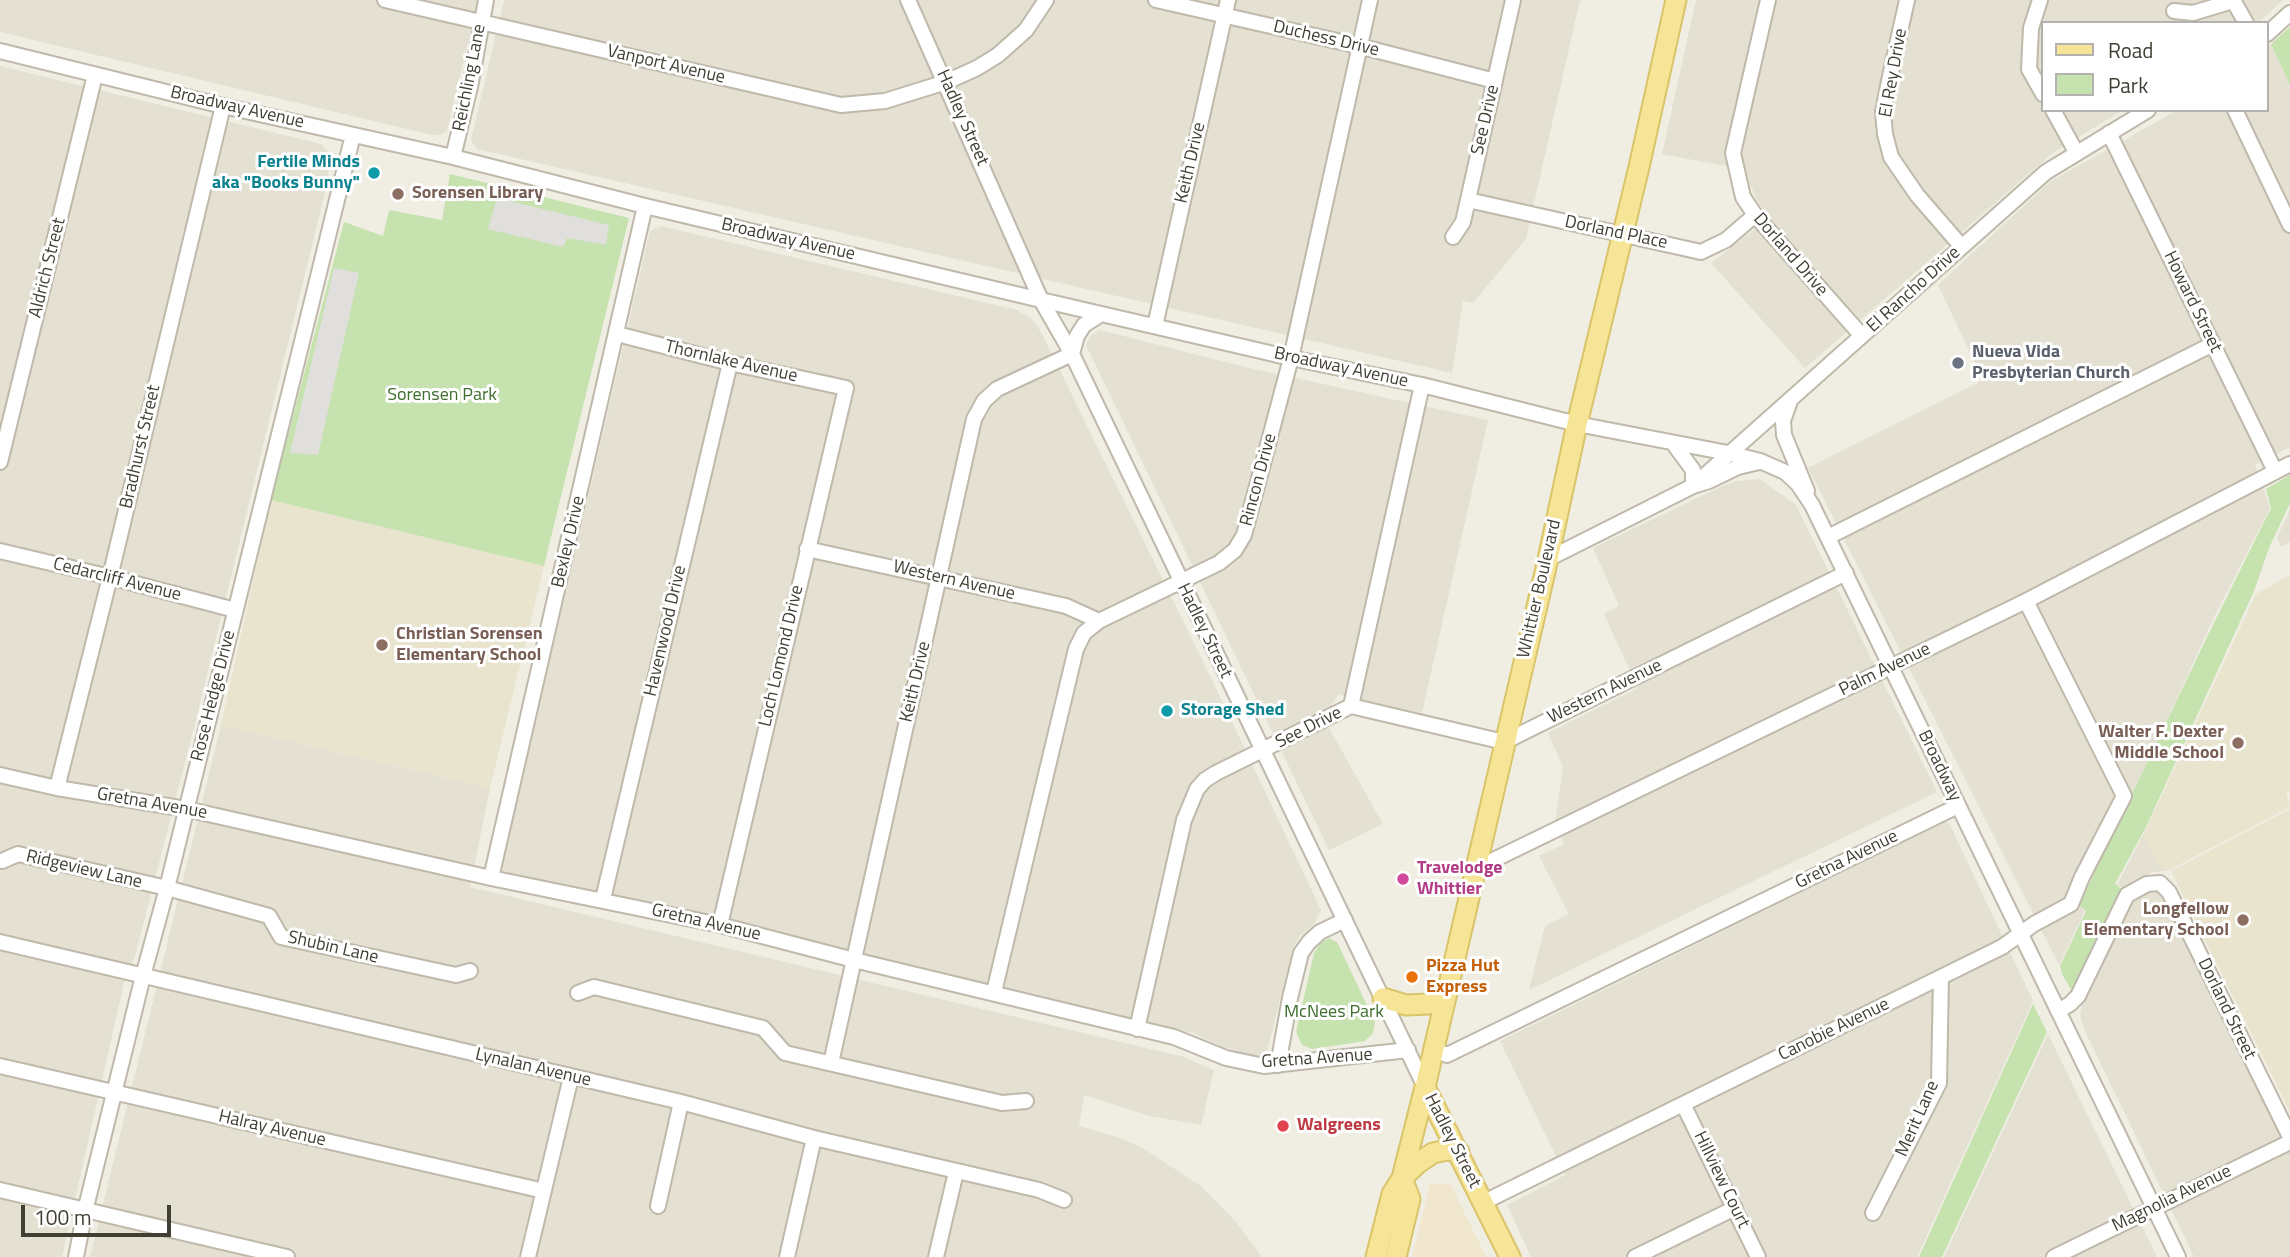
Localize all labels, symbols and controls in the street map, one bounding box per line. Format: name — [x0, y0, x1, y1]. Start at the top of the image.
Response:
street label: Duchess Drive — [1271, 16, 1381, 62]
legend — [2042, 21, 2269, 112]
street label: Reichling Lane — [449, 23, 491, 133]
street label: El Rey Drive — [1876, 27, 1912, 119]
text: Road — [2108, 34, 2153, 66]
street label: Vanport Avenue — [605, 41, 727, 89]
street label: Hadley Street — [931, 67, 993, 169]
text: Park — [2108, 69, 2148, 101]
street label: Broadway Avenue — [168, 82, 306, 134]
street label: See Drive — [1467, 83, 1505, 157]
street label: Keith Drive — [1171, 120, 1211, 206]
place label: Fertile Minds aka "Books Bunny" — [212, 152, 360, 194]
marker: Fertile Minds aka "Books Bunny" — [366, 165, 382, 181]
place label: Sorensen Library — [412, 183, 543, 205]
marker: Sorensen Library — [390, 186, 406, 202]
street label: Dorland Drive — [1748, 209, 1832, 301]
street label: Dorland Place — [1563, 212, 1669, 254]
street label: Broadway Avenue — [719, 214, 857, 266]
street label: Aldrich Street — [25, 216, 71, 320]
street label: El Rancho Drive — [1863, 242, 1965, 338]
street label: Howard Street — [2158, 248, 2226, 356]
street label: Thornlake Avenue — [663, 336, 799, 388]
place label: Nueva Vida Presbyterian Church — [1972, 342, 2130, 384]
street label: Broadway Avenue — [1272, 343, 1410, 393]
marker: Nueva Vida Presbyterian Church — [1950, 355, 1966, 371]
street label: Bradhurst Street — [116, 383, 166, 511]
park label: Sorensen Park — [387, 385, 497, 407]
street label: Rincon Drive — [1236, 431, 1282, 529]
street label: Bexley Drive — [548, 494, 590, 590]
street label: Whittier Boulevard — [1514, 518, 1566, 660]
street label: Cedarcliff Avenue — [51, 554, 183, 606]
street label: Western Avenue — [891, 556, 1017, 606]
street label: Havenwood Drive — [640, 563, 692, 699]
street label: Hadley Street — [1172, 580, 1236, 682]
street label: Loch Lomond Drive — [755, 583, 809, 729]
place label: Christian Sorensen Elementary School — [396, 624, 543, 666]
street label: Rose Hedge Drive — [187, 628, 241, 764]
marker: Christian Sorensen Elementary School — [374, 637, 390, 653]
street label: Keith Drive — [896, 639, 936, 725]
street label: Palm Avenue — [1836, 639, 1934, 701]
street label: Western Avenue — [1544, 655, 1666, 729]
place label: Storage Shed — [1181, 700, 1284, 722]
street label: See Drive — [1272, 702, 1346, 754]
marker: Storage Shed — [1159, 703, 1175, 719]
place label: Walter F. Dexter Middle School — [2098, 722, 2224, 764]
street label: Broadway — [1913, 727, 1965, 805]
marker: Walter F. Dexter Middle School — [2230, 735, 2246, 751]
street label: Gretna Avenue — [95, 784, 209, 824]
street label: Gretna Avenue — [1792, 826, 1902, 894]
street label: Ridgeview Lane — [24, 846, 144, 894]
place label: Travelodge Whittier — [1417, 858, 1502, 900]
marker: Travelodge Whittier — [1395, 871, 1411, 887]
place label: Longfellow Elementary School — [2084, 899, 2229, 942]
street label: Gretna Avenue — [649, 900, 763, 946]
marker: Longfellow Elementary School — [2235, 912, 2251, 928]
street label: Shubin Lane — [286, 927, 380, 969]
street label: Dorland Street — [2192, 955, 2260, 1063]
place label: Pizza Hut Express — [1426, 956, 1499, 998]
marker: Pizza Hut Express — [1404, 969, 1420, 985]
street label: Canobie Avenue — [1775, 994, 1893, 1066]
park label: McNees Park — [1284, 1002, 1384, 1024]
street label: Lynalan Avenue — [473, 1044, 593, 1092]
street label: Gretna Avenue — [1261, 1044, 1373, 1074]
street label: Merit Lane — [1892, 1078, 1944, 1160]
street label: Hadley Street — [1419, 1090, 1485, 1192]
street label: Halray Avenue — [216, 1106, 328, 1152]
place label: Walgreens — [1297, 1115, 1381, 1137]
marker: Walgreens — [1275, 1118, 1291, 1134]
street label: Hillview Court — [1688, 1128, 1754, 1232]
street label: Magnolia Avenue — [2109, 1161, 2235, 1237]
scale bar — [24, 1190, 175, 1234]
text: 100 m — [34, 1201, 91, 1233]

